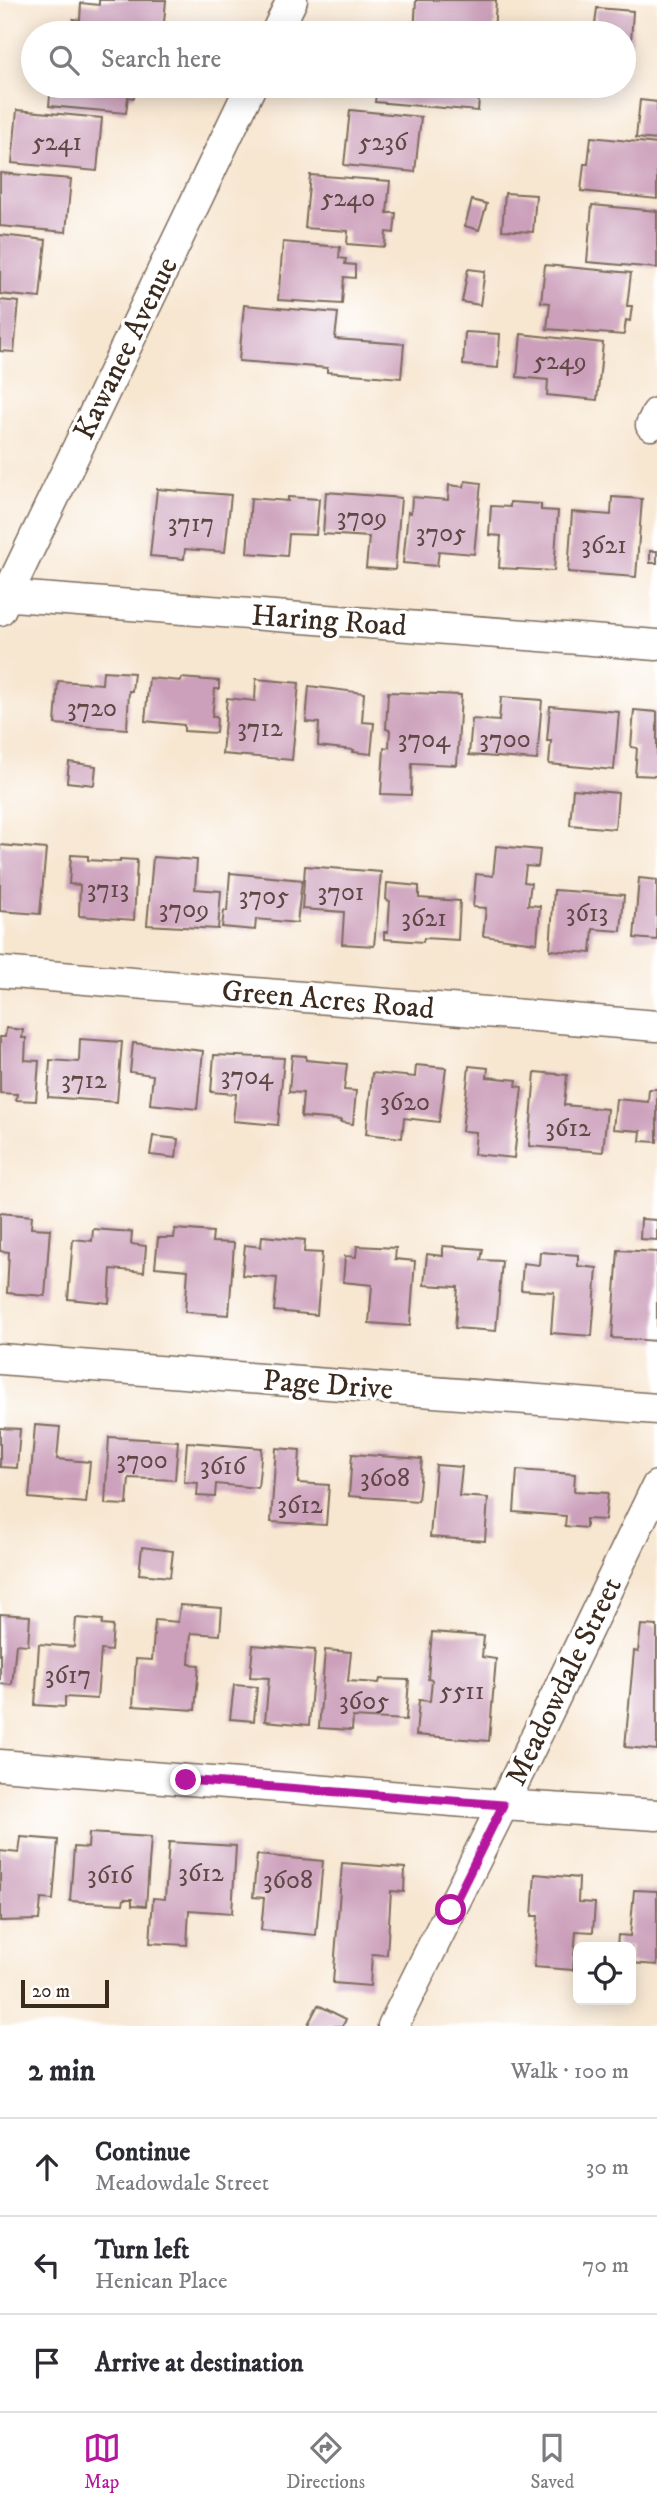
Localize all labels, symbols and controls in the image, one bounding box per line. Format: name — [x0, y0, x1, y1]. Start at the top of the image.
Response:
search box — [21, 21, 636, 98]
icon: search — [45, 41, 83, 79]
text: Search here — [101, 43, 221, 76]
house number: 5241 — [32, 126, 82, 159]
house number: 5236 — [359, 126, 409, 159]
house number: 5240 — [321, 182, 375, 215]
street label: Kawanee Avenue — [66, 251, 187, 446]
house number: 5249 — [533, 345, 587, 378]
house number: 3709 — [337, 501, 387, 534]
house number: 3717 — [168, 507, 214, 540]
house number: 3705 — [416, 517, 466, 550]
house number: 3621 — [581, 529, 627, 562]
street label: Haring Road — [250, 598, 408, 645]
house number: 3720 — [67, 692, 117, 725]
house number: 3712 — [237, 712, 283, 745]
house number: 3704 — [398, 723, 451, 756]
house number: 3700 — [479, 723, 531, 756]
house number: 3713 — [87, 873, 129, 906]
house number: 3701 — [318, 876, 364, 909]
house number: 3705 — [239, 880, 289, 913]
house number: 3709 — [159, 893, 209, 926]
house number: 3613 — [566, 897, 608, 930]
house number: 3621 — [401, 902, 447, 935]
street label: Green Acres Road — [220, 973, 436, 1028]
house number: 3704 — [221, 1060, 274, 1093]
house number: 3712 — [61, 1064, 107, 1097]
house number: 3620 — [380, 1086, 430, 1119]
house number: 3612 — [545, 1112, 591, 1145]
street label: Page Drive — [262, 1362, 394, 1409]
house number: 3700 — [116, 1444, 168, 1477]
house number: 3616 — [200, 1450, 248, 1483]
house number: 3608 — [360, 1462, 410, 1495]
house number: 3612 — [277, 1489, 323, 1522]
street label: Meadowdale Street — [498, 1571, 631, 1792]
house number: 3617 — [45, 1659, 91, 1692]
house number: 5511 — [440, 1675, 484, 1708]
house number: 3605 — [339, 1685, 389, 1718]
route end — [170, 1764, 201, 1795]
house number: 3612 — [178, 1857, 224, 1890]
house number: 3616 — [87, 1859, 135, 1892]
house number: 3608 — [263, 1864, 313, 1897]
route start — [435, 1894, 466, 1925]
map controls — [573, 1942, 636, 2005]
button: locate — [573, 1942, 636, 2005]
scale bar — [21, 1977, 108, 2009]
text: 20 m — [32, 1980, 70, 2003]
text: 2 min — [28, 2053, 95, 2090]
text: Walk · 100 m — [510, 2057, 629, 2086]
text: Continue — [95, 2136, 190, 2169]
icon: ahead — [28, 2148, 66, 2186]
text: 30 m — [586, 2153, 629, 2182]
text: Meadowdale Street — [95, 2169, 269, 2198]
text: Turn left — [95, 2234, 189, 2267]
icon: left — [28, 2246, 66, 2284]
text: 70 m — [582, 2251, 629, 2280]
text: Henican Place — [95, 2267, 227, 2296]
icon: arrive — [28, 2344, 66, 2382]
text: Arrive at destination — [95, 2347, 304, 2380]
tab: Map — [83, 2429, 121, 2494]
tab: Directions — [286, 2429, 365, 2494]
tab: Saved — [531, 2429, 574, 2494]

